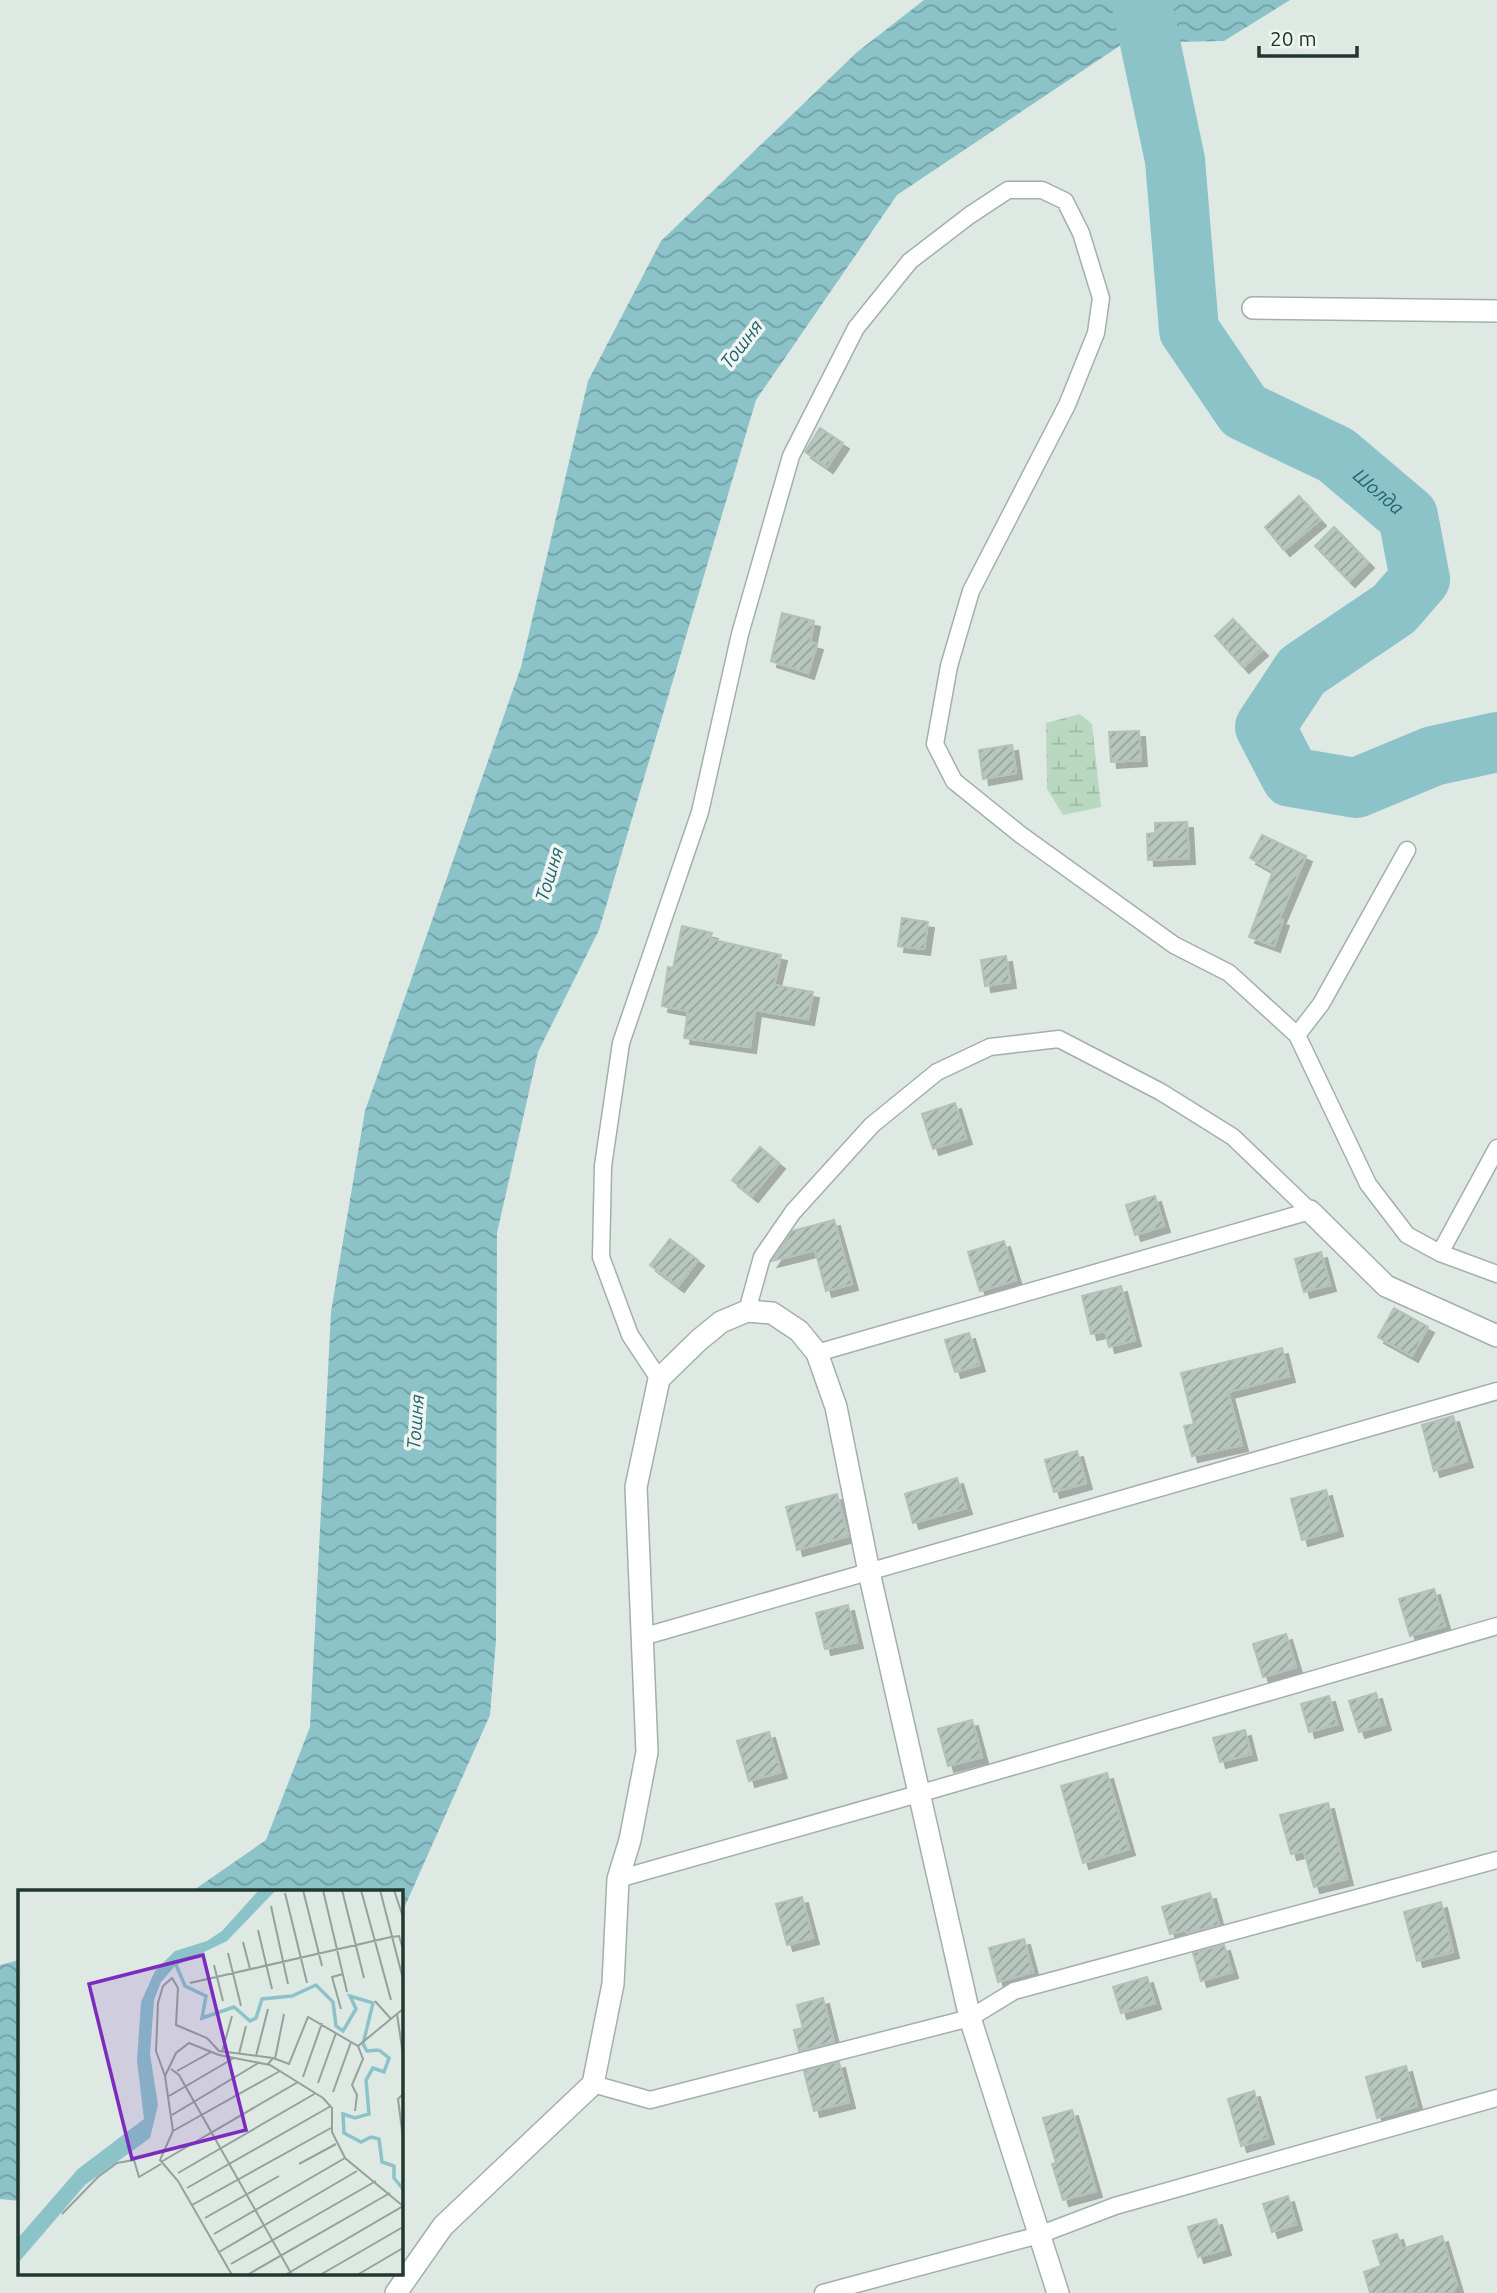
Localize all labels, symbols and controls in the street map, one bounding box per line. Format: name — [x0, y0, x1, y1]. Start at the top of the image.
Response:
scale bar — [1259, 14, 1357, 58]
text: 20 m — [1270, 26, 1317, 50]
water label: Тошня — [715, 315, 767, 373]
water label: Шолда — [1349, 464, 1408, 519]
water label: Тошня — [530, 844, 568, 904]
water label: Тошня — [402, 1394, 428, 1450]
inset map — [18, 1890, 402, 2276]

